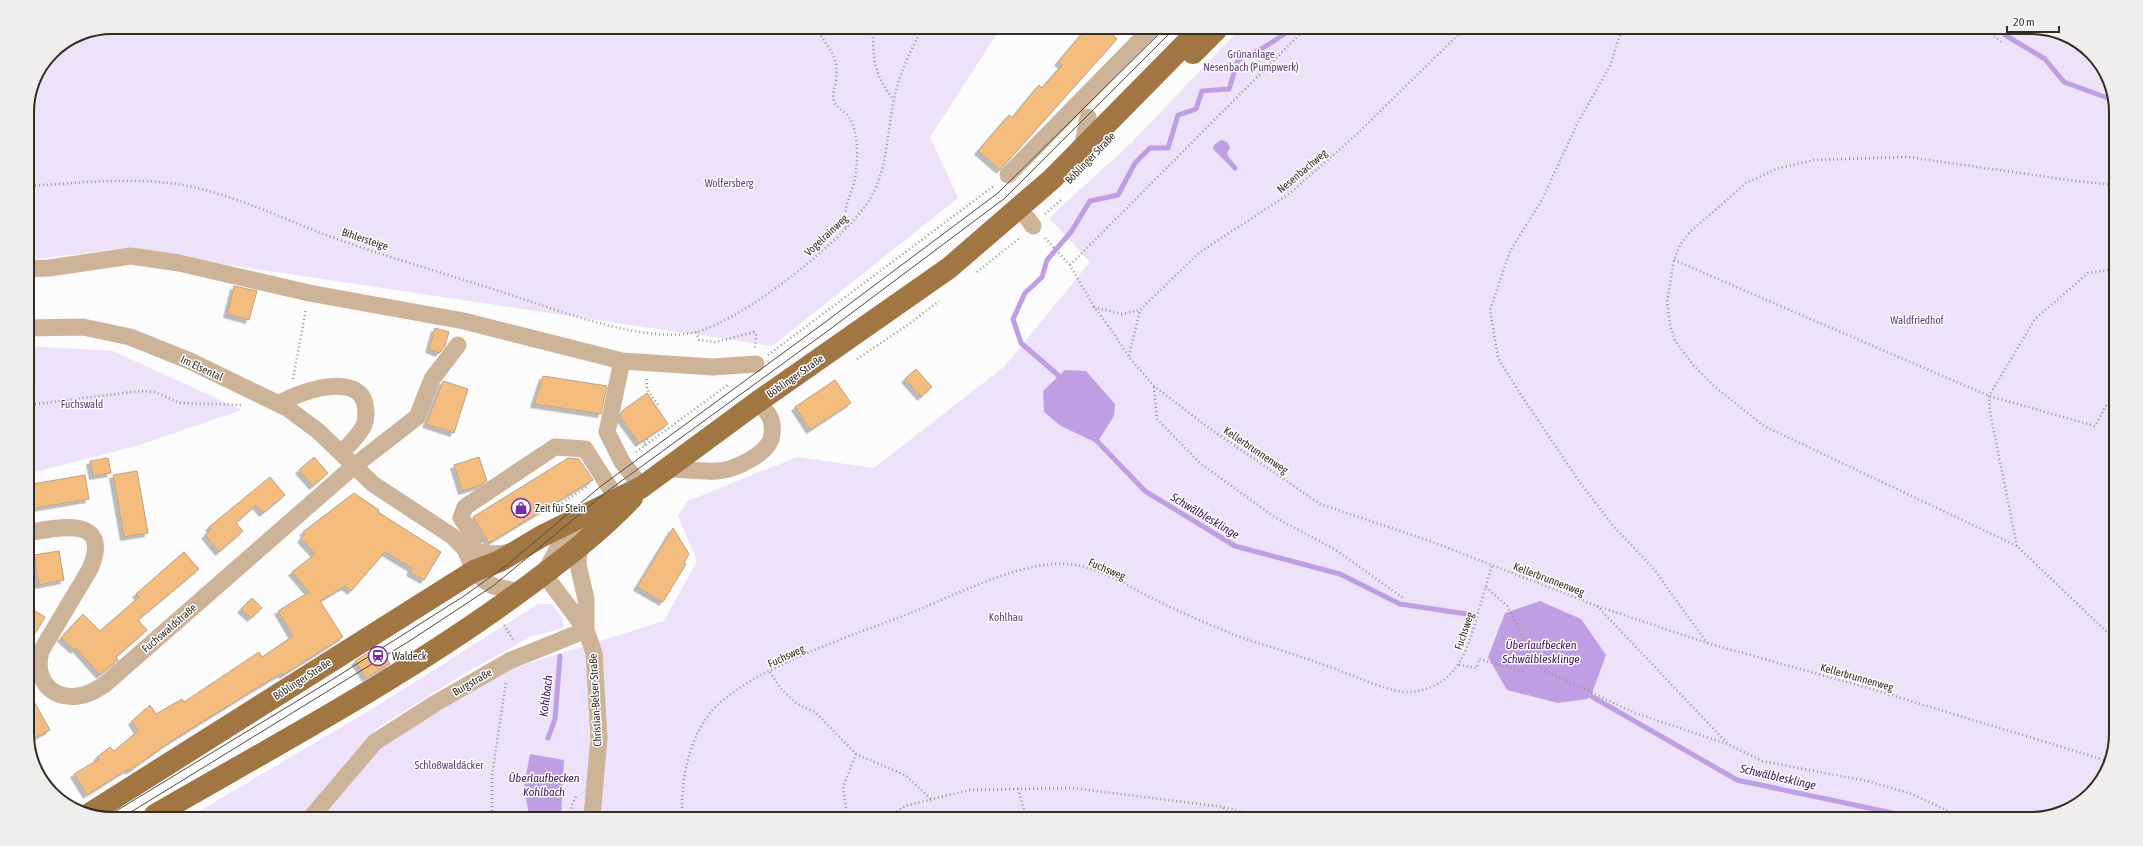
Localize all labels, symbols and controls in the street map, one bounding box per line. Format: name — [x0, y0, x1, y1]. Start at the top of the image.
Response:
scale bar — [2007, 8, 2059, 34]
text: 20 m — [2013, 15, 2035, 29]
park label: Grünanlage Nesenbach (Pumpwerk) — [1203, 48, 1299, 73]
street label: Böblinger Straße — [1063, 130, 1117, 186]
street label: Nesenbachweg — [1275, 146, 1330, 195]
park label: Wolfersberg — [705, 177, 754, 189]
street label: Vogelrainweg — [802, 212, 850, 258]
street label: Bihlersteige — [340, 226, 390, 252]
park label: Waldfriedhof — [1890, 314, 1944, 326]
street label: Böblinger Straße — [764, 352, 826, 400]
street label: Im Elsental — [179, 353, 225, 383]
park label: Fuchswald — [61, 398, 103, 410]
street label: Kellerbrunnenweg — [1222, 424, 1291, 476]
water label: Schwälblesklinge — [1167, 490, 1242, 542]
shop icon: Zeit für Stein — [510, 497, 532, 519]
place label: Zeit für Stein — [535, 502, 586, 514]
street label: Fuchsweg — [1087, 556, 1128, 582]
street label: Kellerbrunnenweg — [1512, 560, 1586, 598]
street label: Fuchswaldstraße — [139, 601, 199, 655]
street label: Fuchsweg — [1452, 610, 1476, 651]
park label: Kohlhau — [989, 611, 1023, 623]
water label: Überlaufbecken Schwälblesklinge — [1501, 638, 1580, 666]
street label: Fuchsweg — [766, 642, 806, 670]
station icon: Waldeck — [367, 645, 389, 667]
place label: Waldeck — [392, 650, 427, 662]
street label: Christian-Belser-Straße — [587, 653, 603, 747]
street label: Böblinger Straße — [271, 656, 333, 702]
street label: Kellerbrunnenweg — [1819, 661, 1895, 693]
street label: Burgstraße — [450, 666, 494, 698]
water label: Kohlbach — [537, 674, 556, 718]
park label: Schloßwaldäcker — [415, 759, 484, 771]
water label: Schwälblesklinge — [1738, 761, 1818, 793]
water label: Überlaufbecken Kohlbach — [508, 771, 580, 799]

